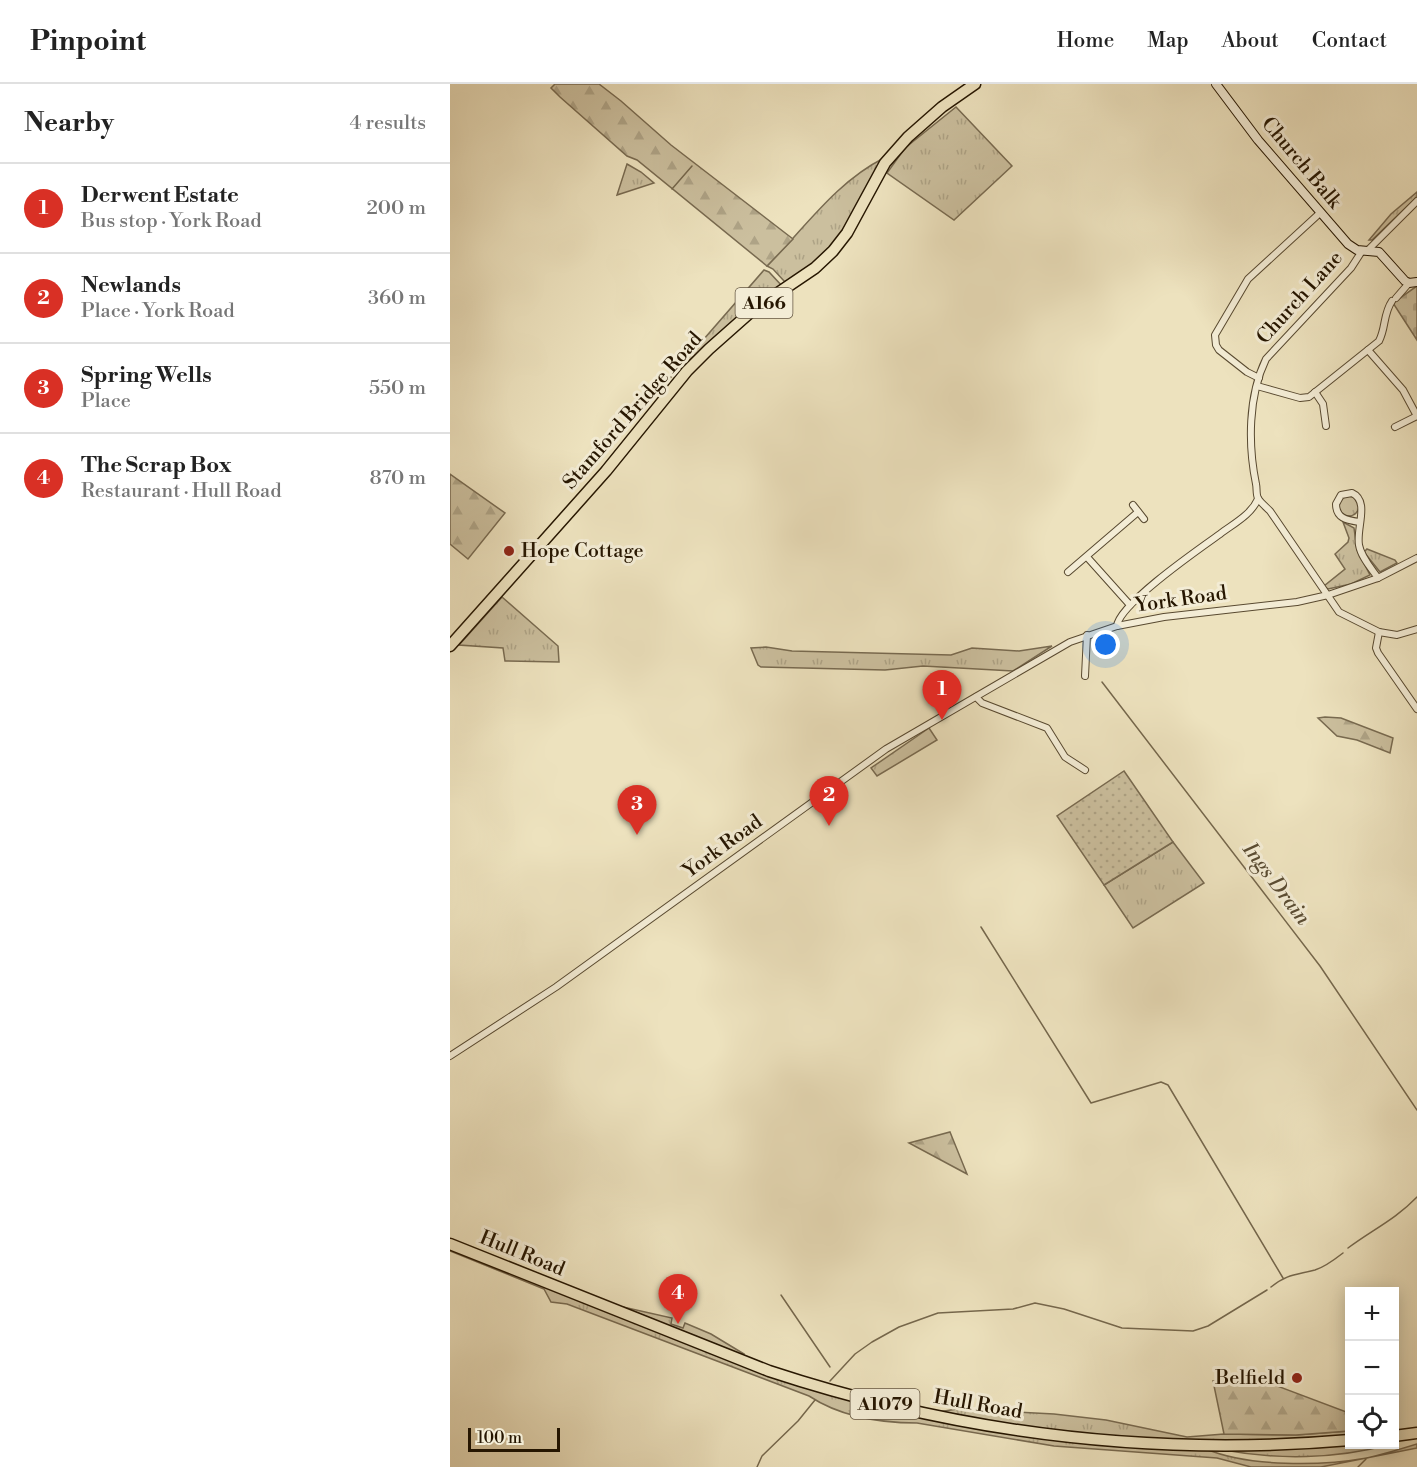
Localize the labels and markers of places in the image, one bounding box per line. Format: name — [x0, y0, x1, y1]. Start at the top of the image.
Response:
place label: Hope Cottage — [521, 539, 644, 564]
marker: Hope Cottage — [502, 544, 516, 558]
pin: 1 — [922, 670, 962, 720]
pin: 2 — [810, 776, 848, 826]
pin: 3 — [618, 786, 657, 835]
pin: 4 — [658, 1274, 698, 1324]
place label: Belfield — [1214, 1366, 1286, 1391]
marker: Belfield — [1290, 1371, 1304, 1385]

